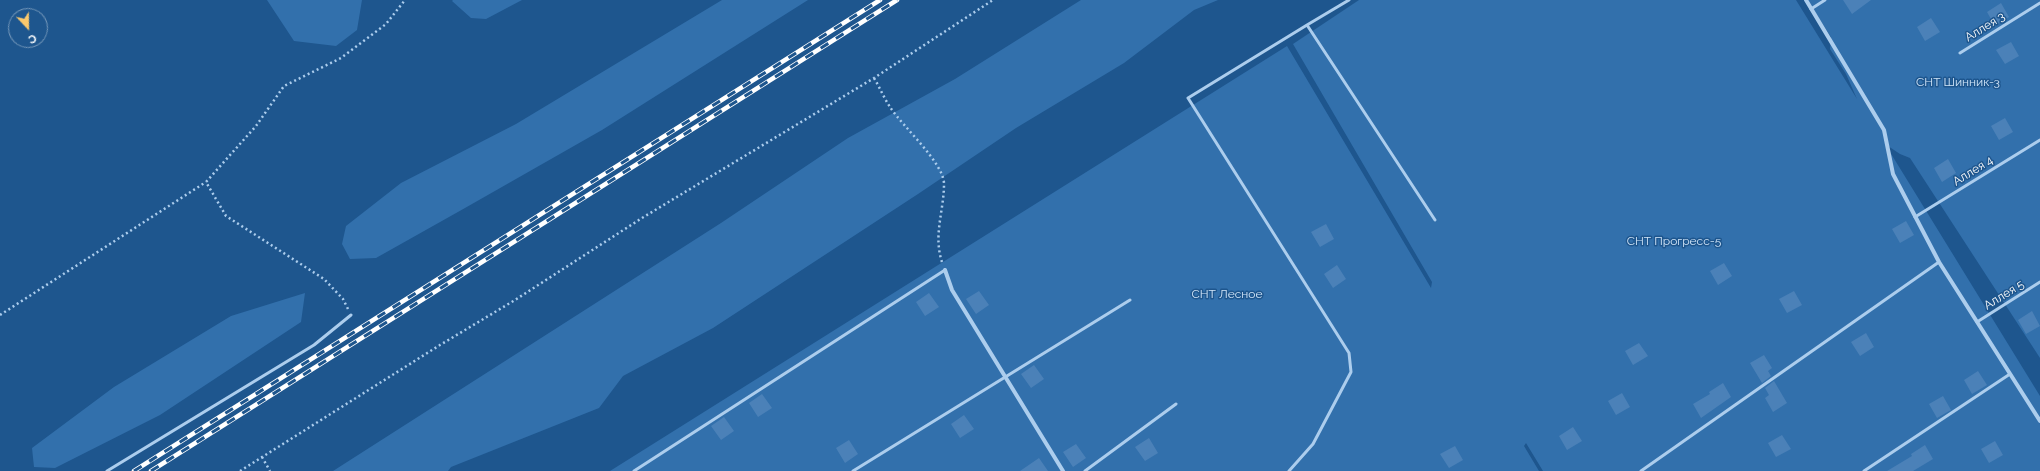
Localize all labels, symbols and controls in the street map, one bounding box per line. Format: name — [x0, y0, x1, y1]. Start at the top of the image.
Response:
north arrow — [8, 8, 48, 48]
street label: Аллея 3 — [1962, 9, 2008, 45]
text: С — [26, 31, 38, 46]
park label: СНТ Шинник-3 — [1916, 75, 2000, 89]
street label: Аллея 4 — [1950, 153, 1996, 189]
park label: СНТ Прогресс-5 — [1627, 234, 1721, 248]
street label: Аллея 5 — [1981, 277, 2027, 313]
park label: СНТ Лесное — [1191, 287, 1263, 301]

